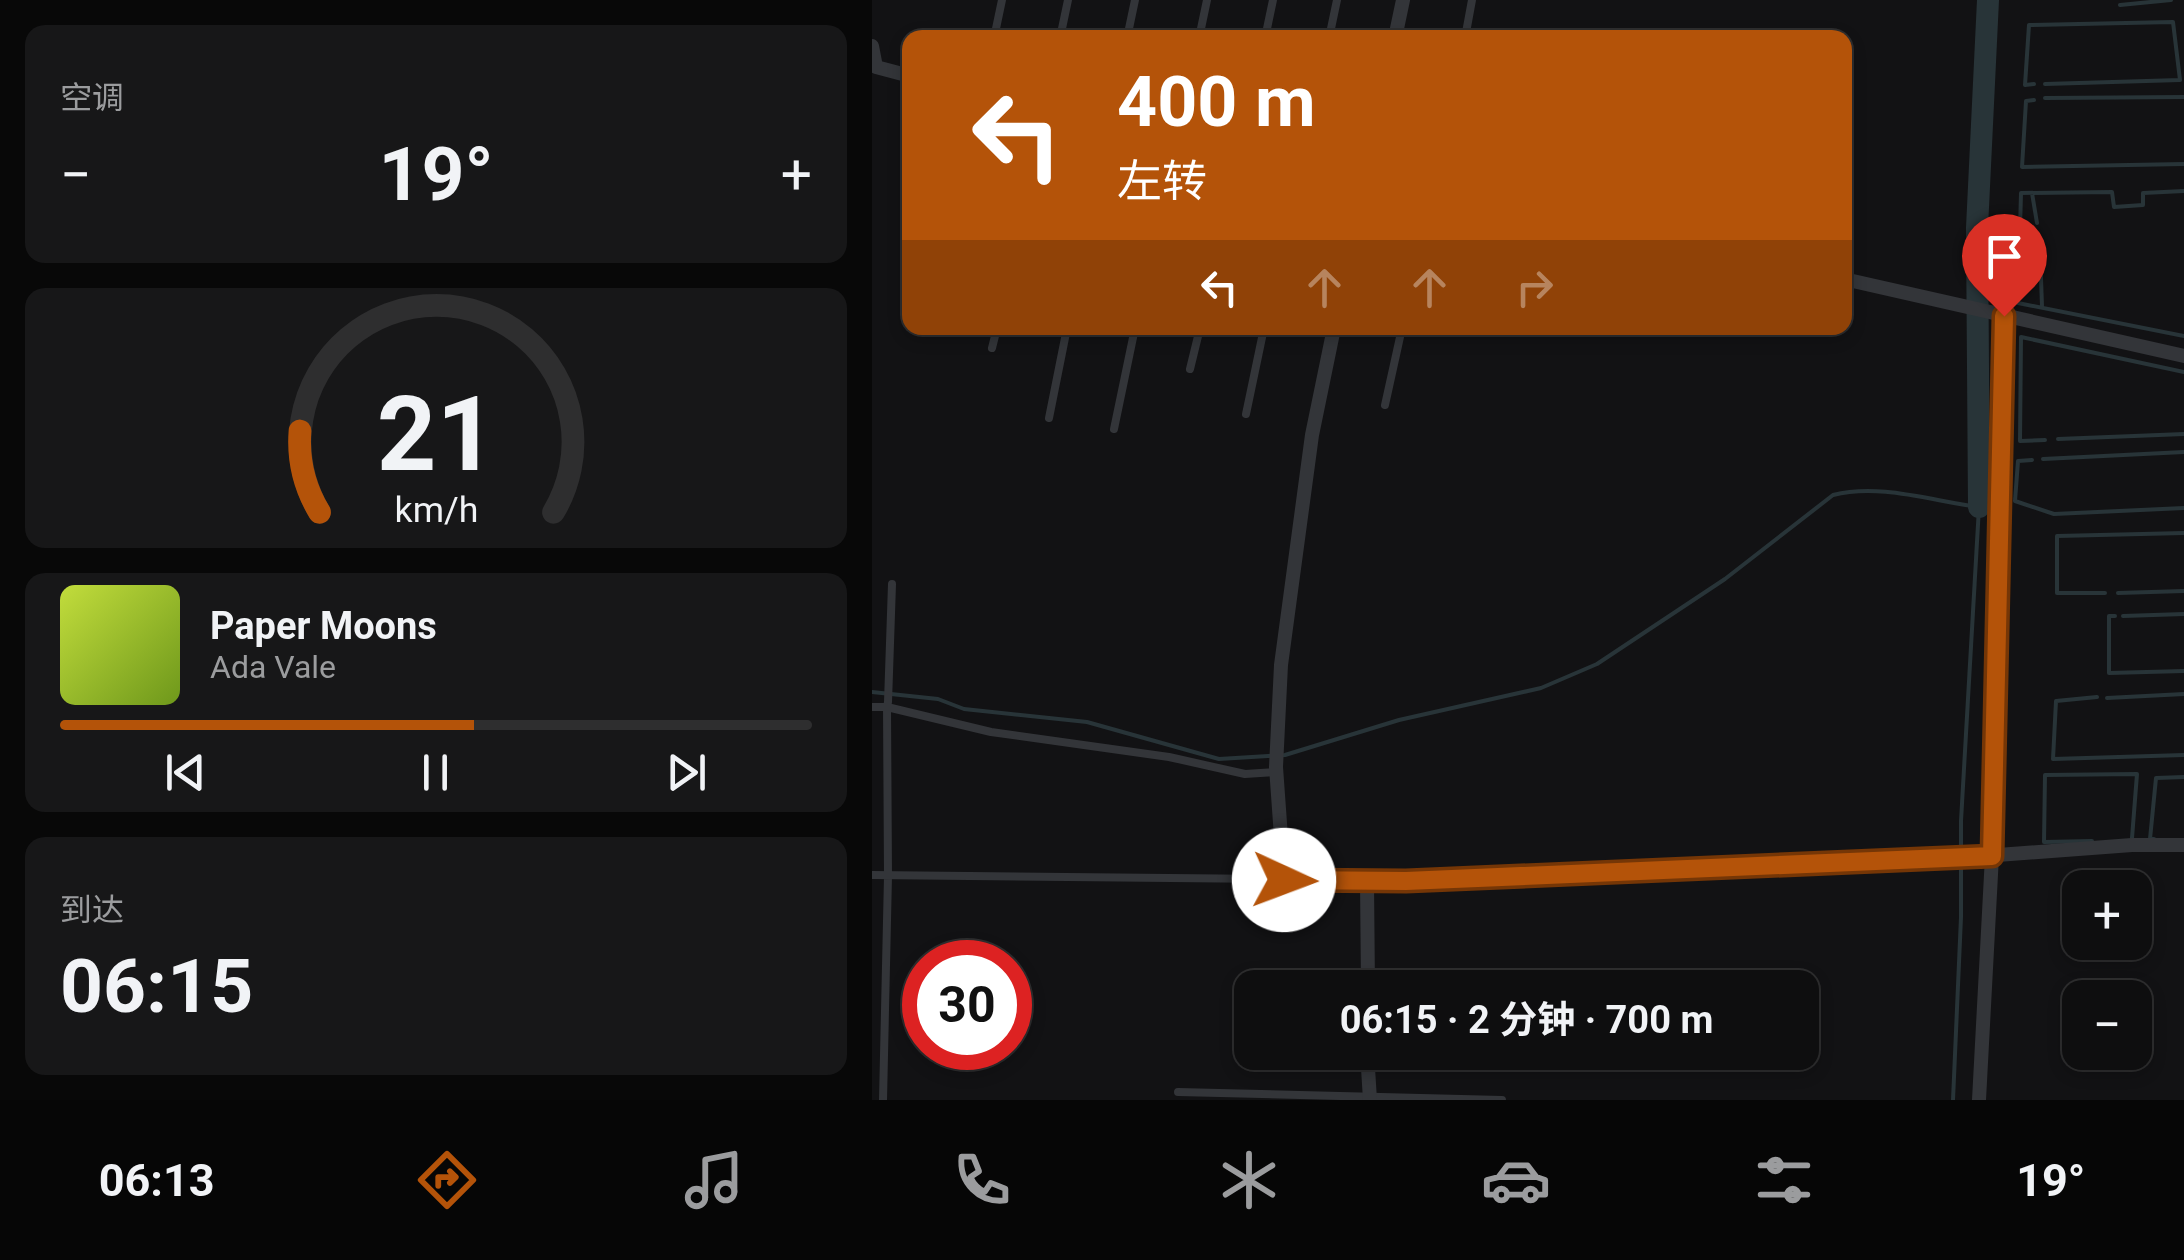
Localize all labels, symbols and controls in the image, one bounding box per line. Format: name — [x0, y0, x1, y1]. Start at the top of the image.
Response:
text: 400 m — [1117, 61, 1316, 143]
icon: left — [952, 70, 1082, 200]
text: 空调 — [60, 79, 124, 117]
text: 19° — [378, 130, 494, 218]
text: − — [60, 143, 91, 207]
text: + — [781, 143, 812, 207]
text: 左转 — [1117, 155, 1207, 208]
pin — [1962, 214, 2047, 317]
icon: arrive — [1977, 229, 2032, 284]
icon: left — [1192, 260, 1247, 315]
icon: ahead — [1297, 260, 1352, 315]
icon: ahead — [1402, 260, 1457, 315]
icon: right — [1507, 260, 1562, 315]
text: 21 — [376, 374, 496, 495]
text: km/h — [394, 489, 478, 531]
text: Paper Moons — [210, 604, 437, 648]
text: Ada Vale — [210, 648, 336, 686]
icon: previous — [158, 745, 213, 800]
icon: pause — [408, 745, 463, 800]
icon: next — [659, 745, 714, 800]
position arrow — [1232, 828, 1336, 932]
map controls — [2062, 870, 2152, 1070]
button: + — [2062, 870, 2152, 960]
text: 到达 — [60, 891, 124, 929]
speed limit sign: 30 — [902, 940, 1032, 1070]
text: 06:15 — [60, 942, 253, 1030]
button: − — [2062, 980, 2152, 1070]
text: 06:15 · 2 分钟 · 700 m — [1340, 998, 1713, 1042]
icon: directions — [412, 1145, 482, 1215]
icon: music — [679, 1145, 749, 1215]
icon: phone — [947, 1145, 1017, 1215]
icon: climate — [1214, 1145, 1284, 1215]
icon: car — [1481, 1145, 1551, 1215]
icon: filters — [1749, 1145, 1819, 1215]
text: 06:13 — [99, 1154, 215, 1207]
text: 19° — [2016, 1154, 2085, 1207]

